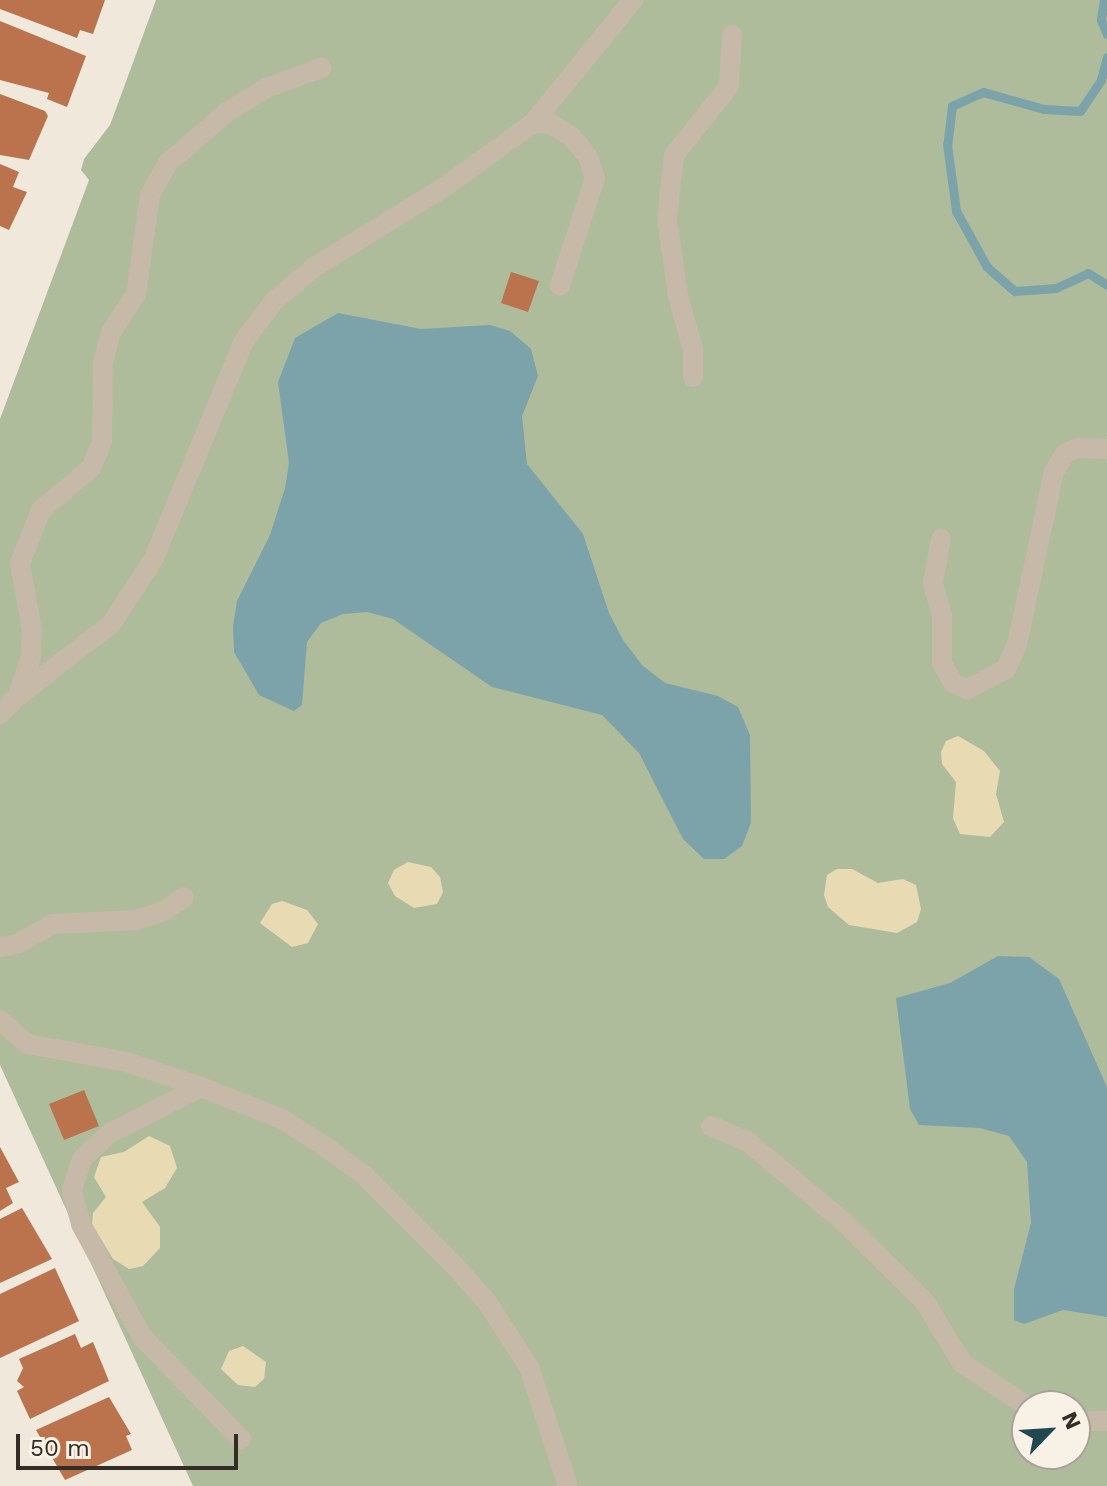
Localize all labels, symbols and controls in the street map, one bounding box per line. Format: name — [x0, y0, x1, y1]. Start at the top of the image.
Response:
north arrow — [1011, 1390, 1091, 1470]
text: N — [1057, 1408, 1086, 1433]
scale bar — [20, 1418, 242, 1468]
text: 50 m — [30, 1434, 90, 1462]

